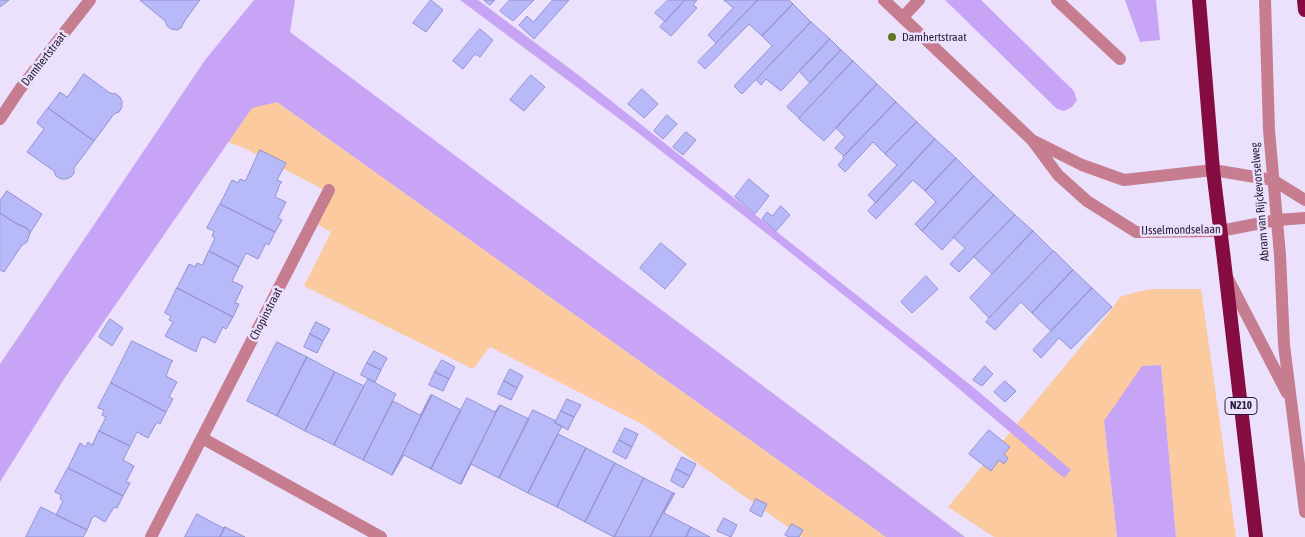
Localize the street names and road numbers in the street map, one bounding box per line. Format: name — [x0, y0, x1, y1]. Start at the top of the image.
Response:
street label: Damhertstraat — [18, 29, 70, 89]
street label: Abram van Rijckevorselweg — [1248, 142, 1272, 262]
street label: IJsselmondselaan — [1141, 222, 1221, 238]
street label: Chopinstraat — [247, 285, 285, 343]
road number: N210 — [1225, 398, 1257, 414]

